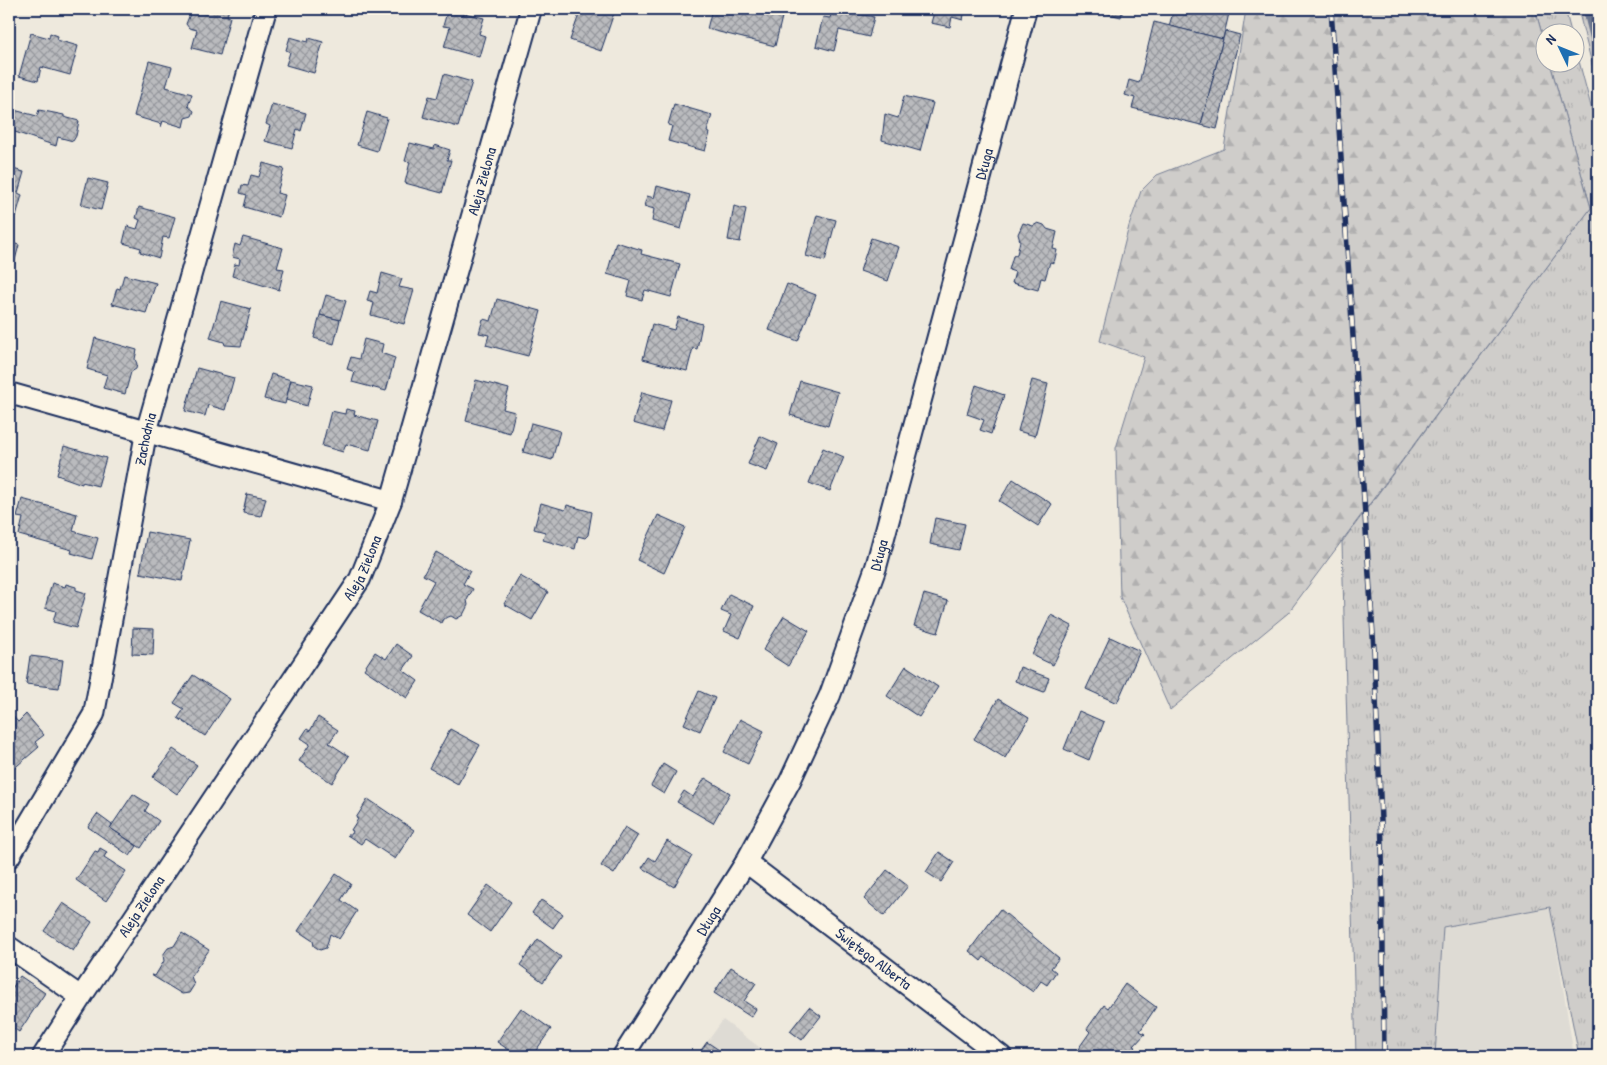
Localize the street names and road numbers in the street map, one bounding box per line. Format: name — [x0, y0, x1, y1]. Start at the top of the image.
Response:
street label: Aleja Zielona — [462, 145, 501, 218]
street label: Długa — [970, 146, 998, 182]
street label: Zachodnia — [129, 410, 161, 467]
street label: Aleja Zielona — [338, 532, 386, 604]
street label: Długa — [864, 537, 893, 573]
street label: Aleja Zielona — [113, 871, 169, 941]
street label: Długa — [691, 902, 726, 940]
street label: Świętego Alberta — [831, 923, 916, 994]

